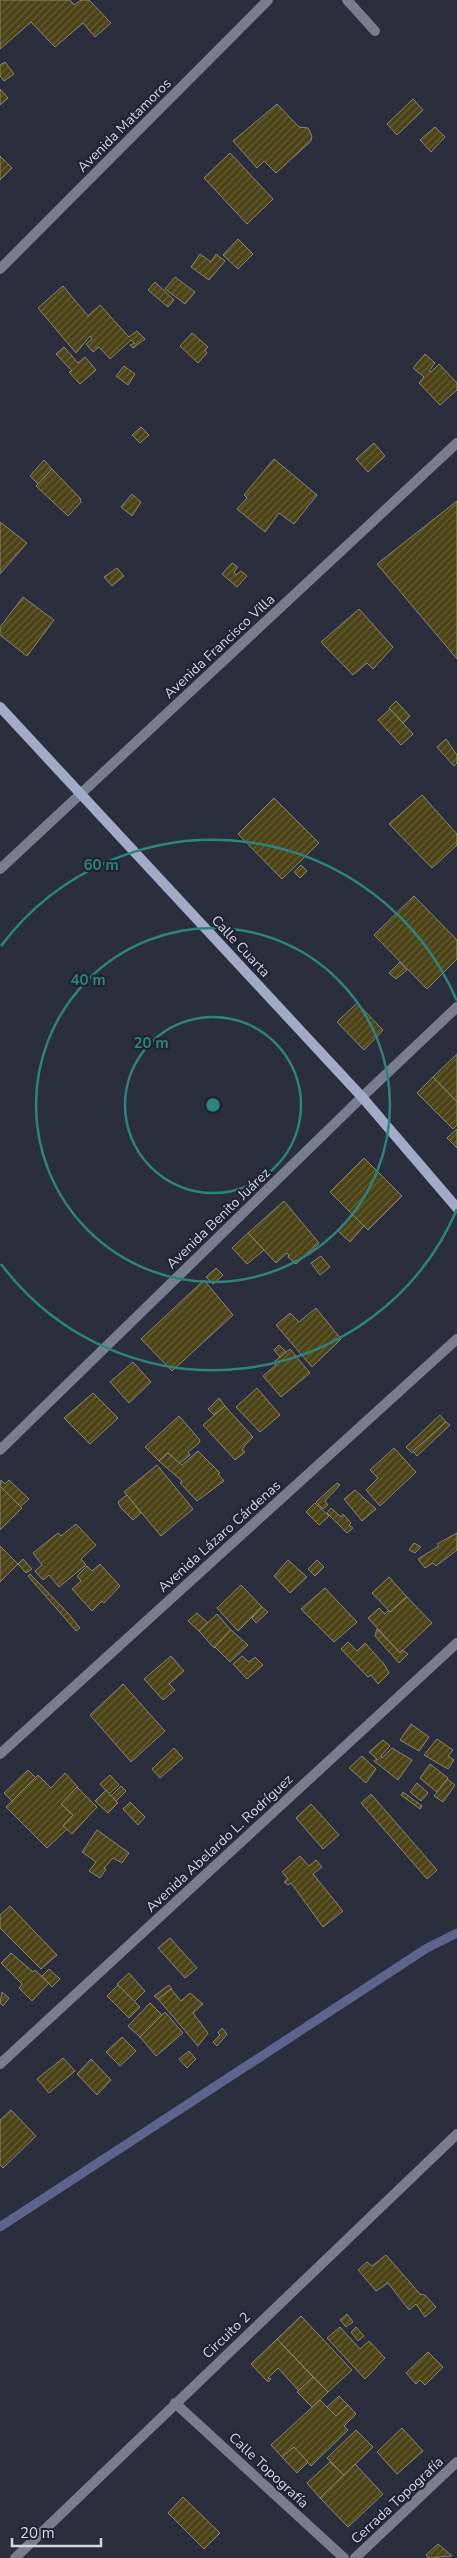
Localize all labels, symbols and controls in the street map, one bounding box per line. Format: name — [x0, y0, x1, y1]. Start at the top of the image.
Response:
street label: Avenida Matamoros — [73, 74, 176, 177]
street label: Avenida Francisco Villa — [160, 590, 279, 703]
text: 60 m — [83, 855, 119, 875]
street label: Calle Cuarta — [207, 911, 274, 981]
text: 40 m — [70, 970, 106, 990]
text: 20 m — [133, 1033, 169, 1053]
centre of rings — [204, 1096, 222, 1114]
street label: Avenida Benito Juárez — [162, 1163, 275, 1273]
street label: Avenida Lázaro Cárdenas — [154, 1476, 285, 1597]
street label: Avenida Abelardo L. Rodríguez — [142, 1770, 297, 1917]
street label: Circuito 2 — [198, 2308, 254, 2363]
street label: Calle Topografía — [225, 2428, 313, 2512]
street label: Cerrada Topografía — [347, 2453, 448, 2548]
scale bar — [12, 2516, 101, 2548]
text: 20 m — [20, 2523, 55, 2543]

